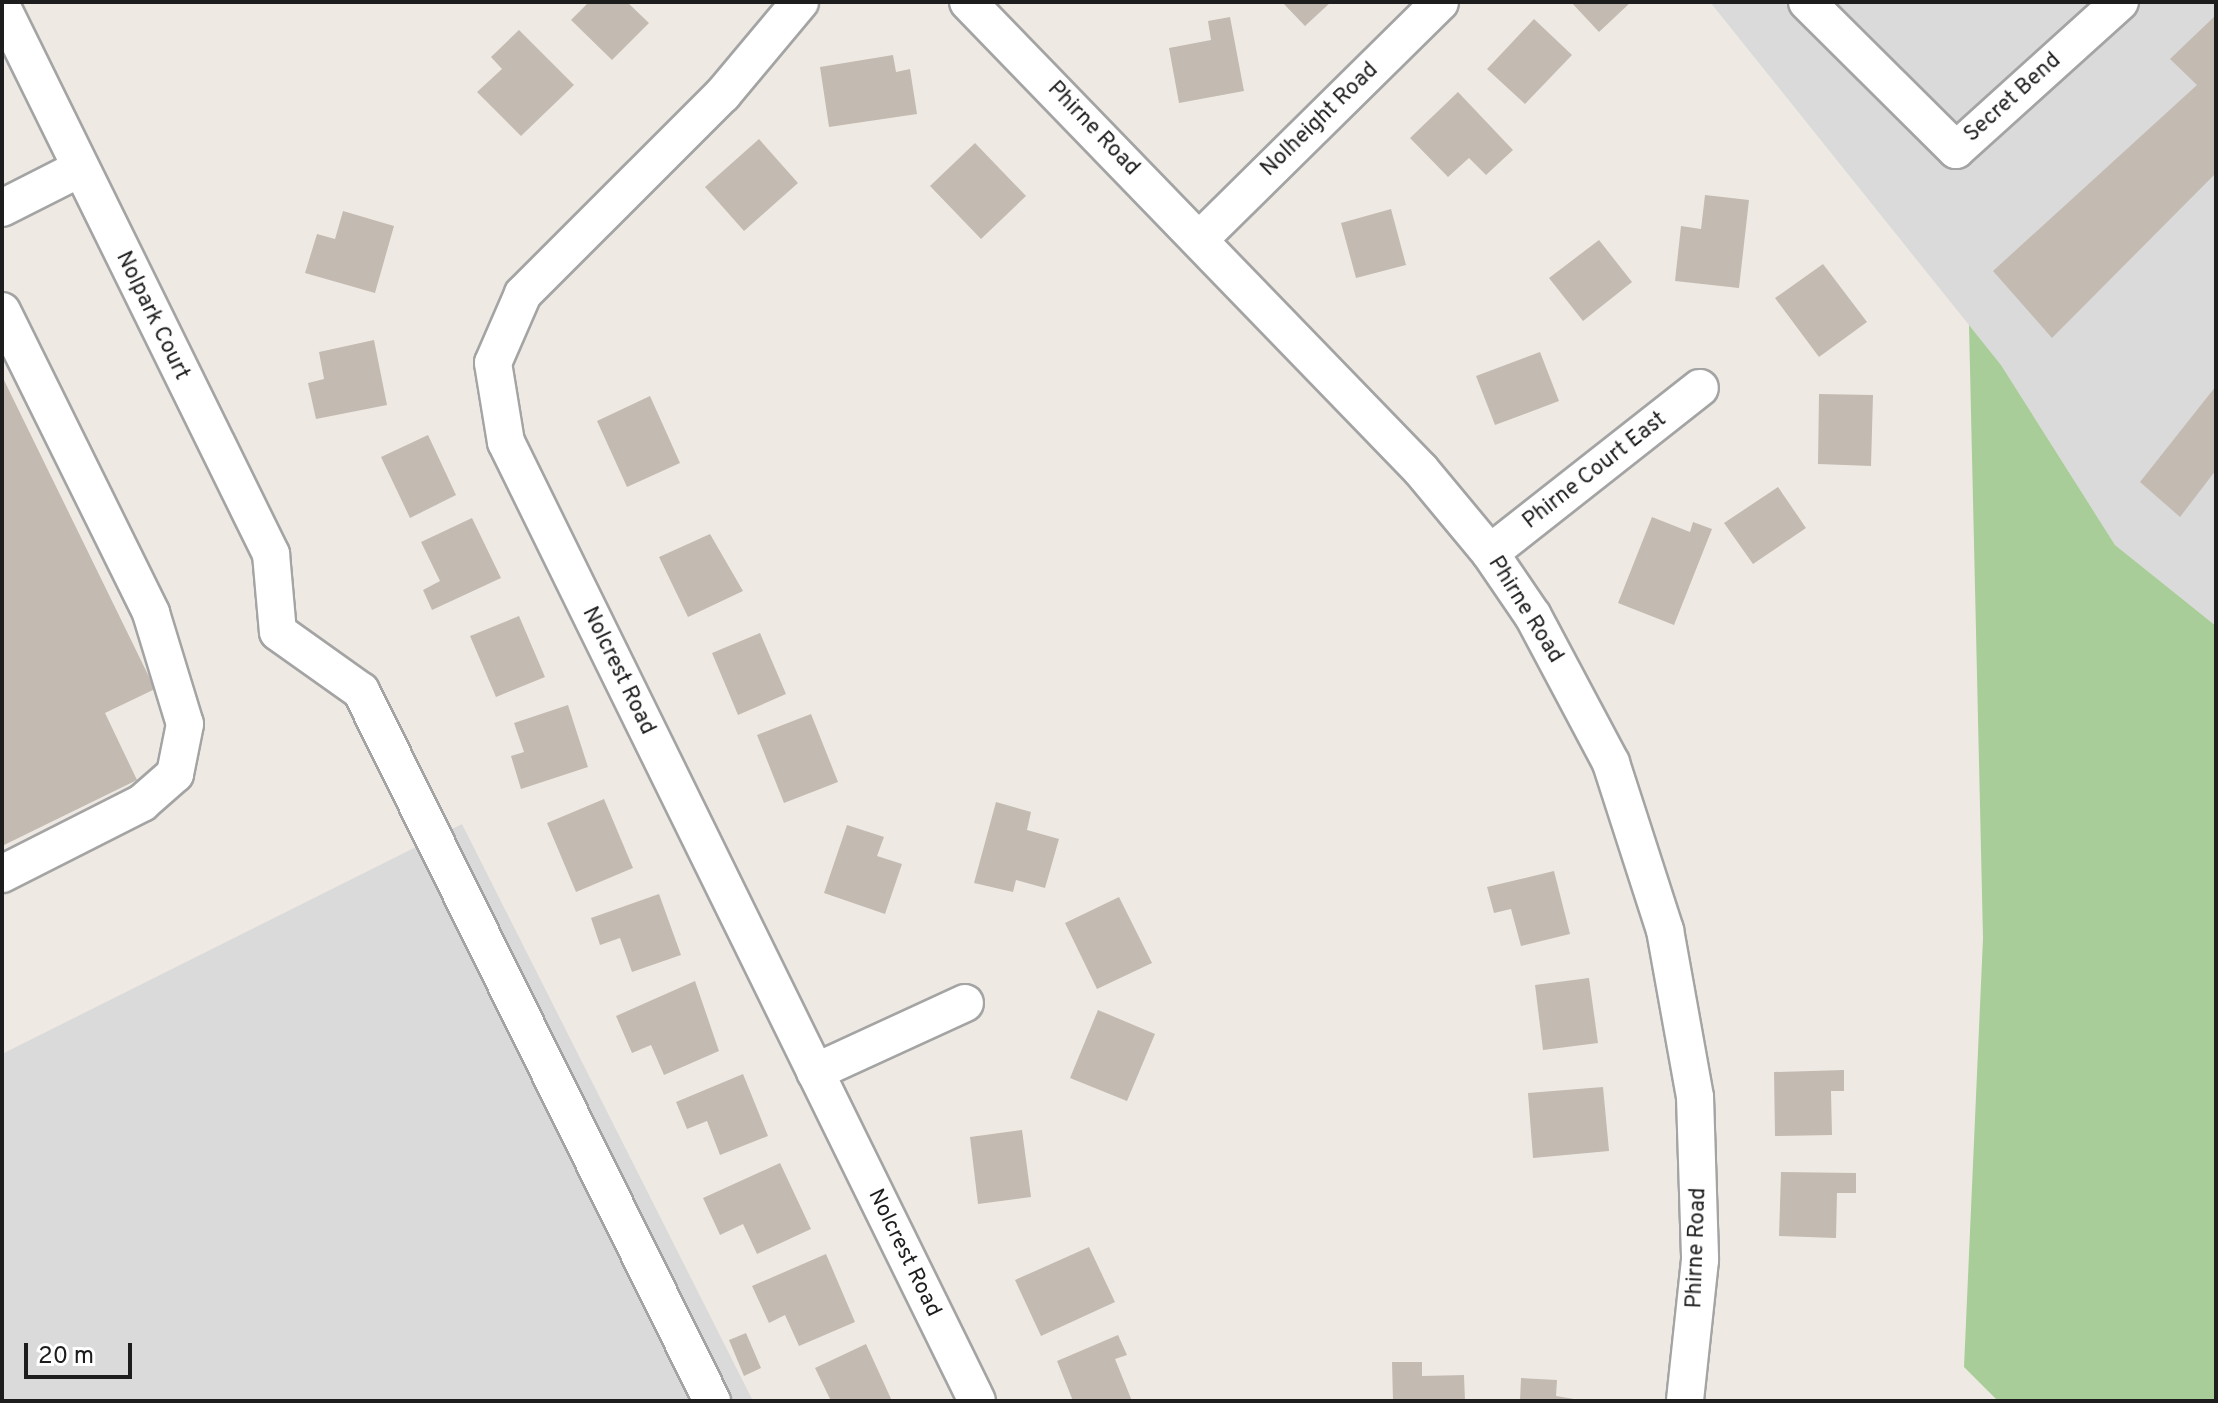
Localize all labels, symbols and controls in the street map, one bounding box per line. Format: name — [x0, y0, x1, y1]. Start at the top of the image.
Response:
street label: Secret Bend — [1959, 48, 2067, 148]
street label: Nolheight Road — [1256, 57, 1384, 183]
street label: Phirne Road — [1042, 76, 1144, 182]
street label: Nolpark Court — [109, 247, 195, 385]
street label: Phirne Court East — [1518, 407, 1672, 535]
street label: Phirne Road — [1482, 552, 1568, 668]
street label: Nolcrest Road — [576, 603, 660, 739]
street label: Nolcrest Road — [862, 1185, 946, 1321]
street label: Phirne Road — [1682, 1187, 1712, 1309]
scale bar — [28, 1327, 136, 1377]
text: 20 m — [38, 1342, 94, 1372]

